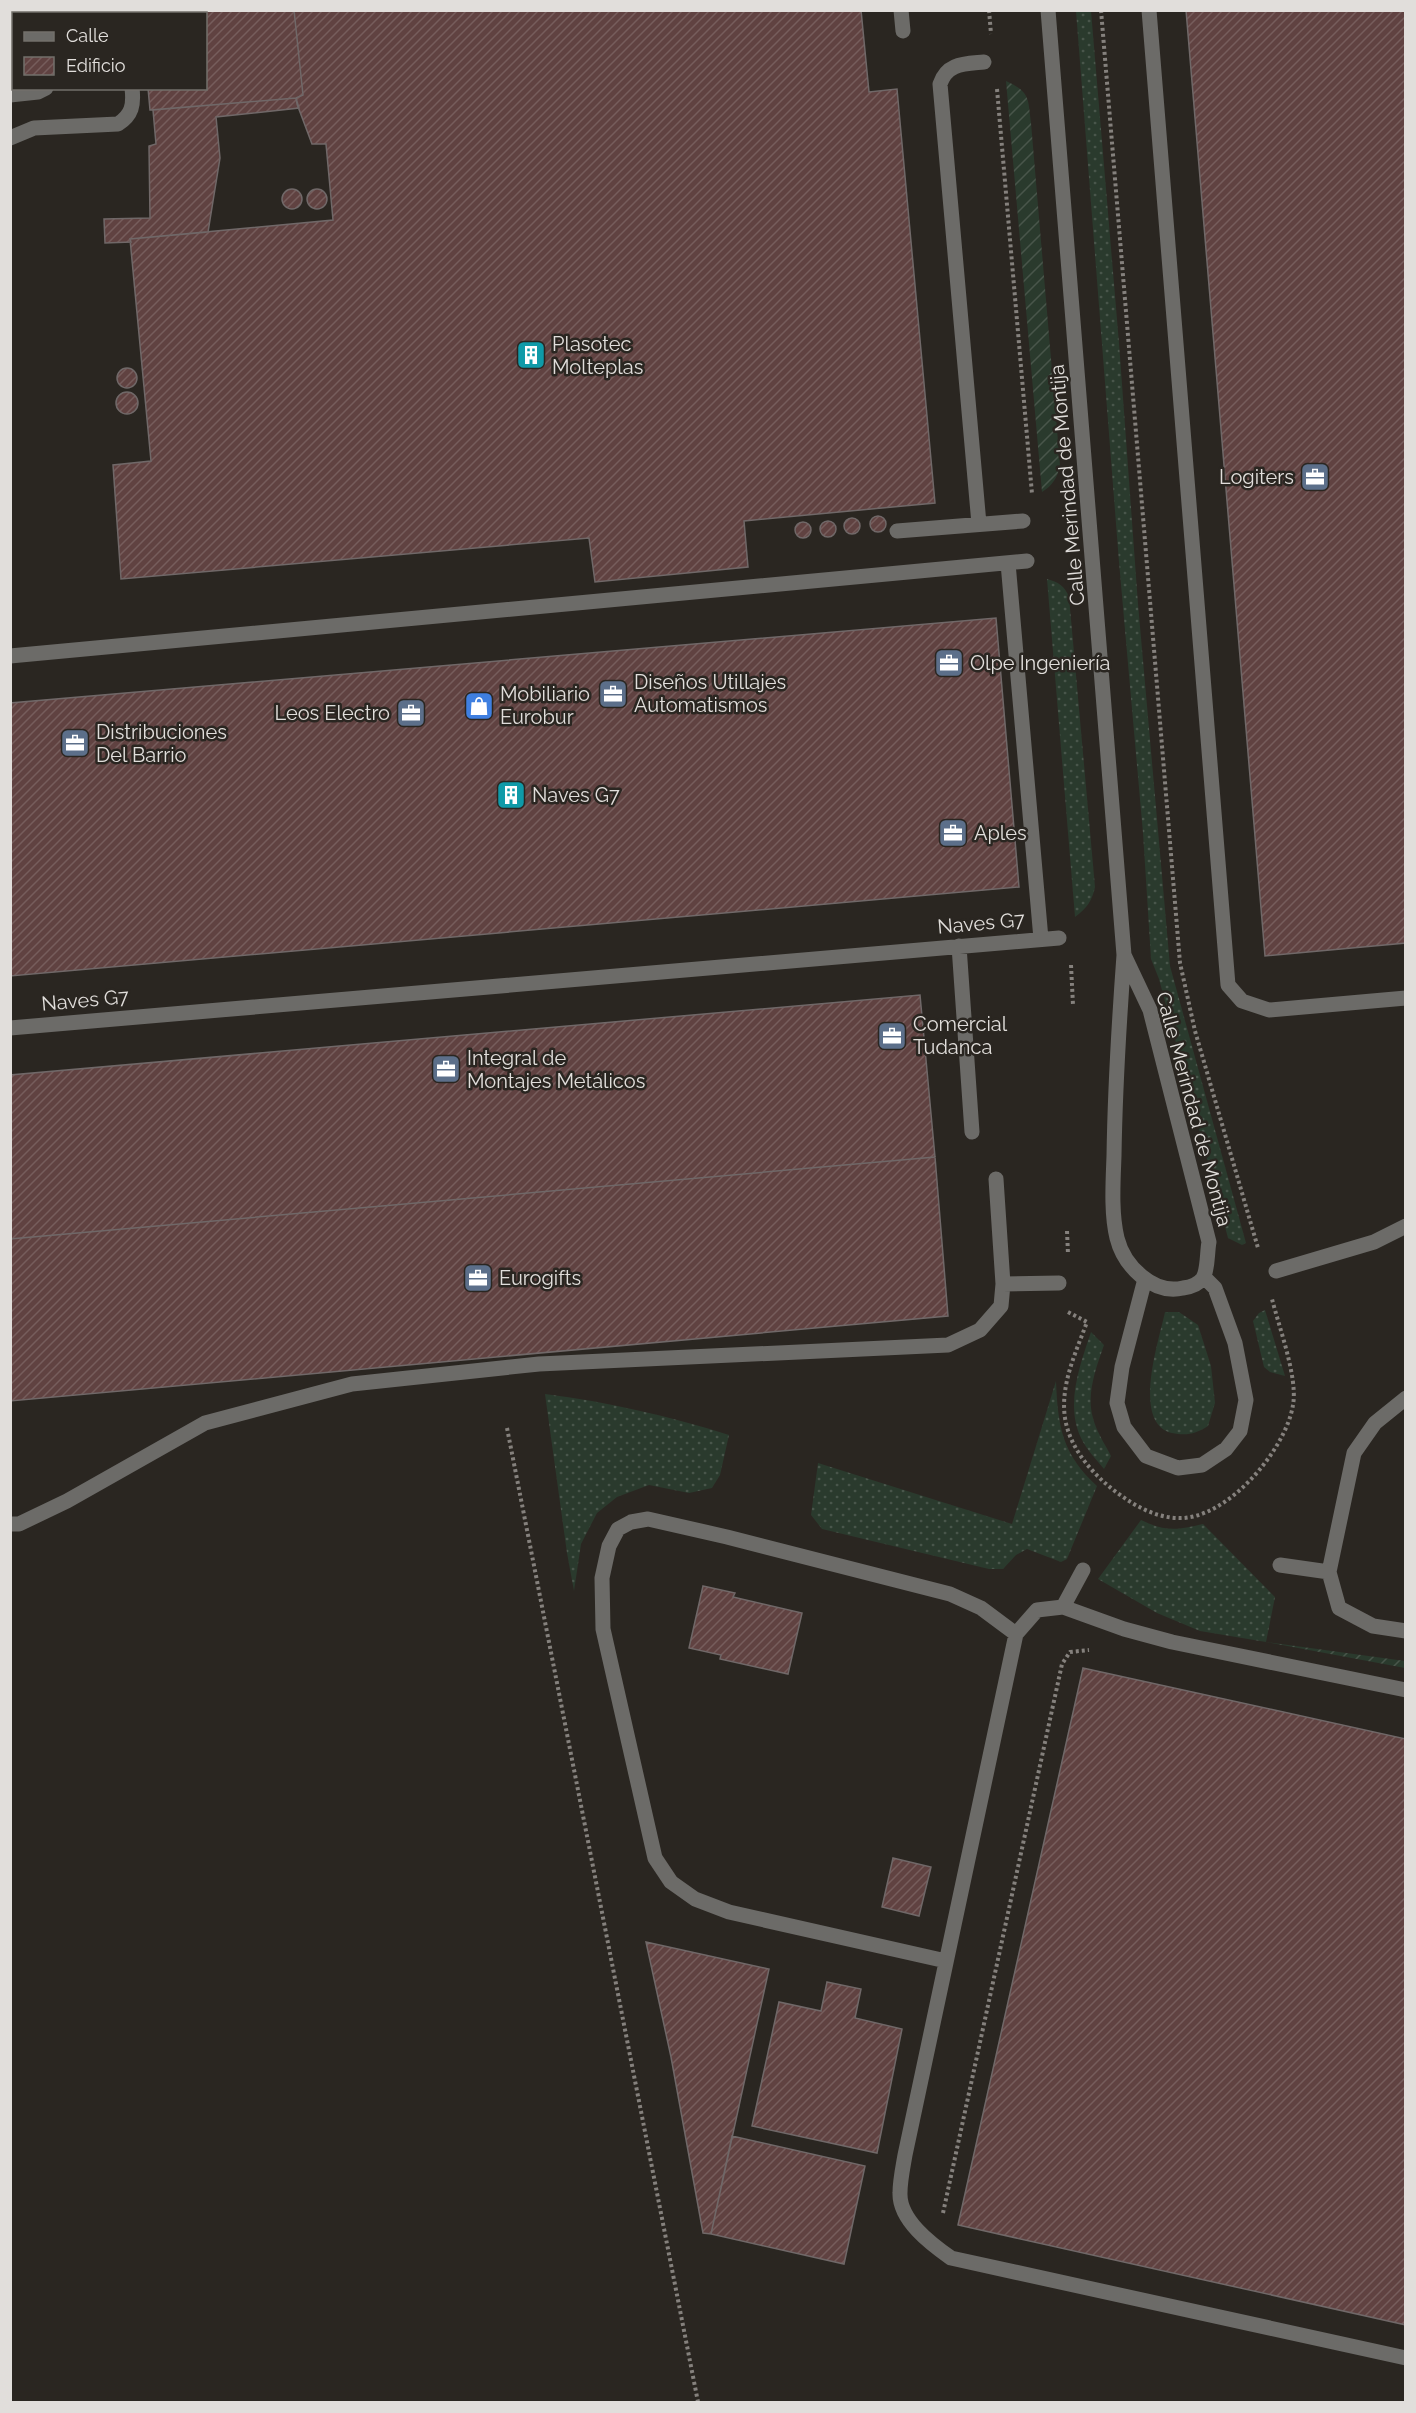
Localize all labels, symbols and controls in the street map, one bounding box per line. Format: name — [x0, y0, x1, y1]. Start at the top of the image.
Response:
legend — [12, 12, 207, 90]
text: Calle — [66, 25, 109, 46]
text: Edificio — [66, 55, 126, 76]
place label: Plasotec Molteplas — [552, 332, 643, 379]
building icon: Plasotec Molteplas — [515, 339, 547, 371]
street label: Calle Merindad de Montija — [1045, 363, 1089, 607]
office icon: Logiters — [1299, 461, 1331, 493]
place label: Logiters — [1219, 465, 1294, 489]
office icon: Olpe Ingeniería — [933, 647, 965, 679]
place label: Olpe Ingeniería — [970, 651, 1110, 675]
place label: Diseños Utillajes Automatismos — [634, 670, 786, 717]
office icon: Diseños Utillajes Automatismos — [597, 678, 629, 710]
place label: Mobiliario Eurobur — [500, 682, 590, 729]
shop icon: Mobiliario Eurobur — [463, 690, 495, 722]
office icon: Leos Electro — [395, 697, 427, 729]
place label: Leos Electro — [275, 701, 390, 725]
place label: Distribuciones Del Barrio — [96, 720, 227, 767]
office icon: Distribuciones Del Barrio — [59, 727, 91, 759]
building icon: Naves G7 — [495, 779, 527, 811]
place label: Naves G7 — [532, 783, 620, 807]
office icon: Aples — [937, 817, 969, 849]
place label: Aples — [974, 821, 1027, 845]
street label: Naves G7 — [936, 907, 1026, 939]
street label: Naves G7 — [40, 984, 130, 1016]
street label: Calle Merindad de Montija — [1151, 989, 1237, 1229]
place label: Comercial Tudanca — [913, 1012, 1008, 1059]
office icon: Comercial Tudanca — [876, 1020, 908, 1052]
place label: Integral de Montajes Metálicos — [467, 1046, 645, 1093]
office icon: Integral de Montajes Metálicos — [430, 1053, 462, 1085]
office icon: Eurogifts — [462, 1262, 494, 1294]
place label: Eurogifts — [499, 1266, 581, 1290]

